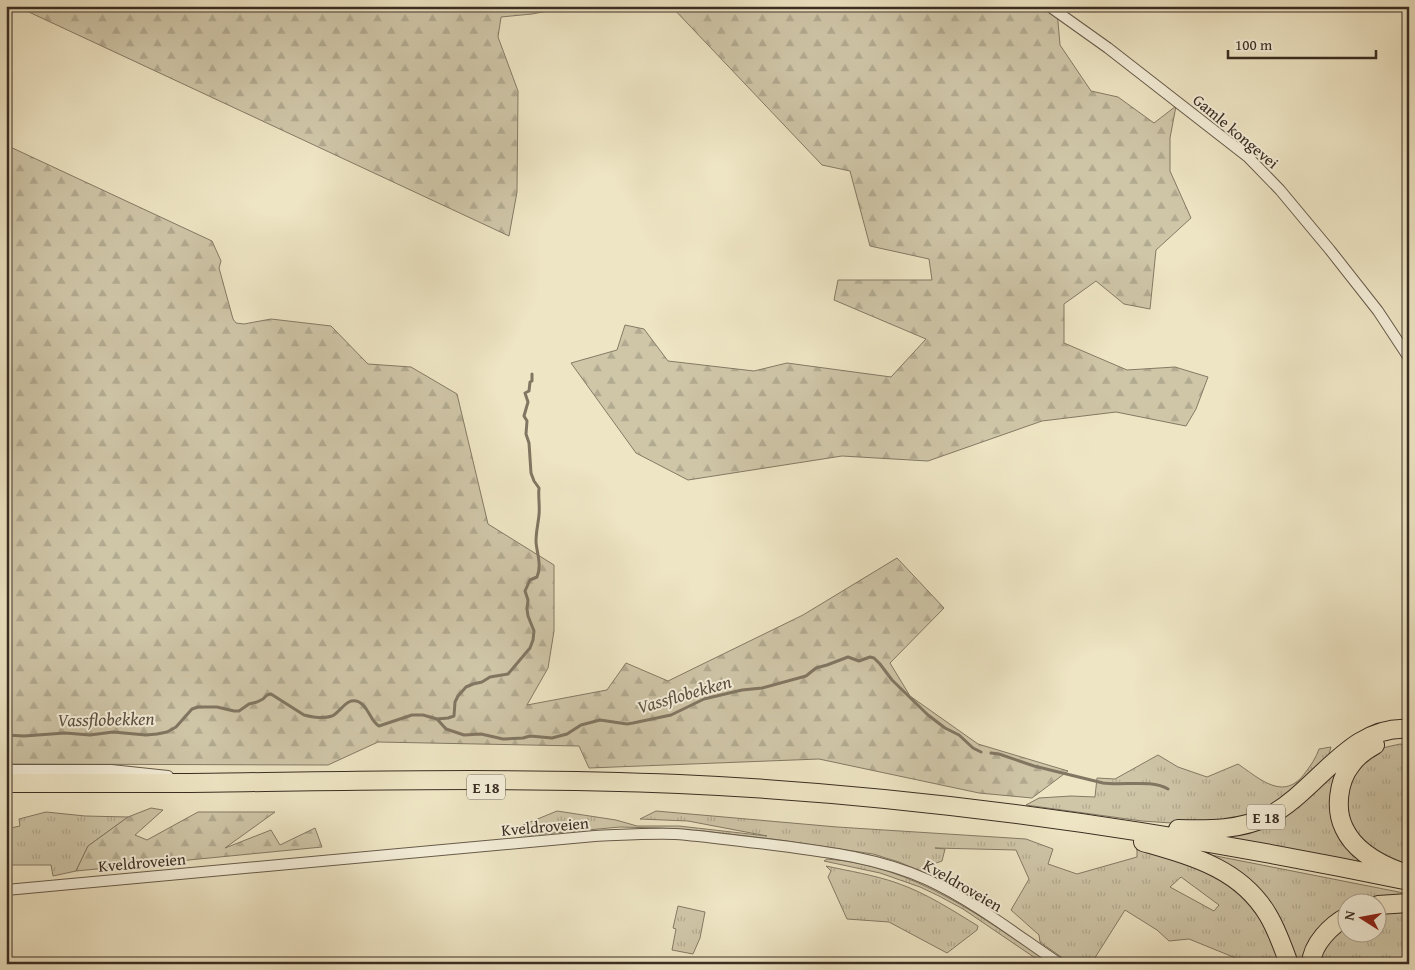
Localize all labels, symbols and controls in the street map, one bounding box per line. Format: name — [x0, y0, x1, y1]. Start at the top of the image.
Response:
scale bar — [1228, 28, 1375, 60]
text: 100 m — [1235, 34, 1273, 55]
street label: Gamle kongevei — [1188, 88, 1285, 174]
water label: Vassflobekken — [634, 668, 734, 720]
water label: Vassflobekken — [57, 705, 155, 733]
road number: E 18 — [467, 774, 505, 800]
road number: E 18 — [1247, 804, 1285, 830]
street label: Kveldroveien — [500, 810, 590, 842]
street label: Kveldroveien — [97, 846, 187, 878]
street label: Kveldroveien — [919, 853, 1007, 917]
north arrow — [1338, 892, 1388, 942]
text: N — [1339, 908, 1360, 922]

